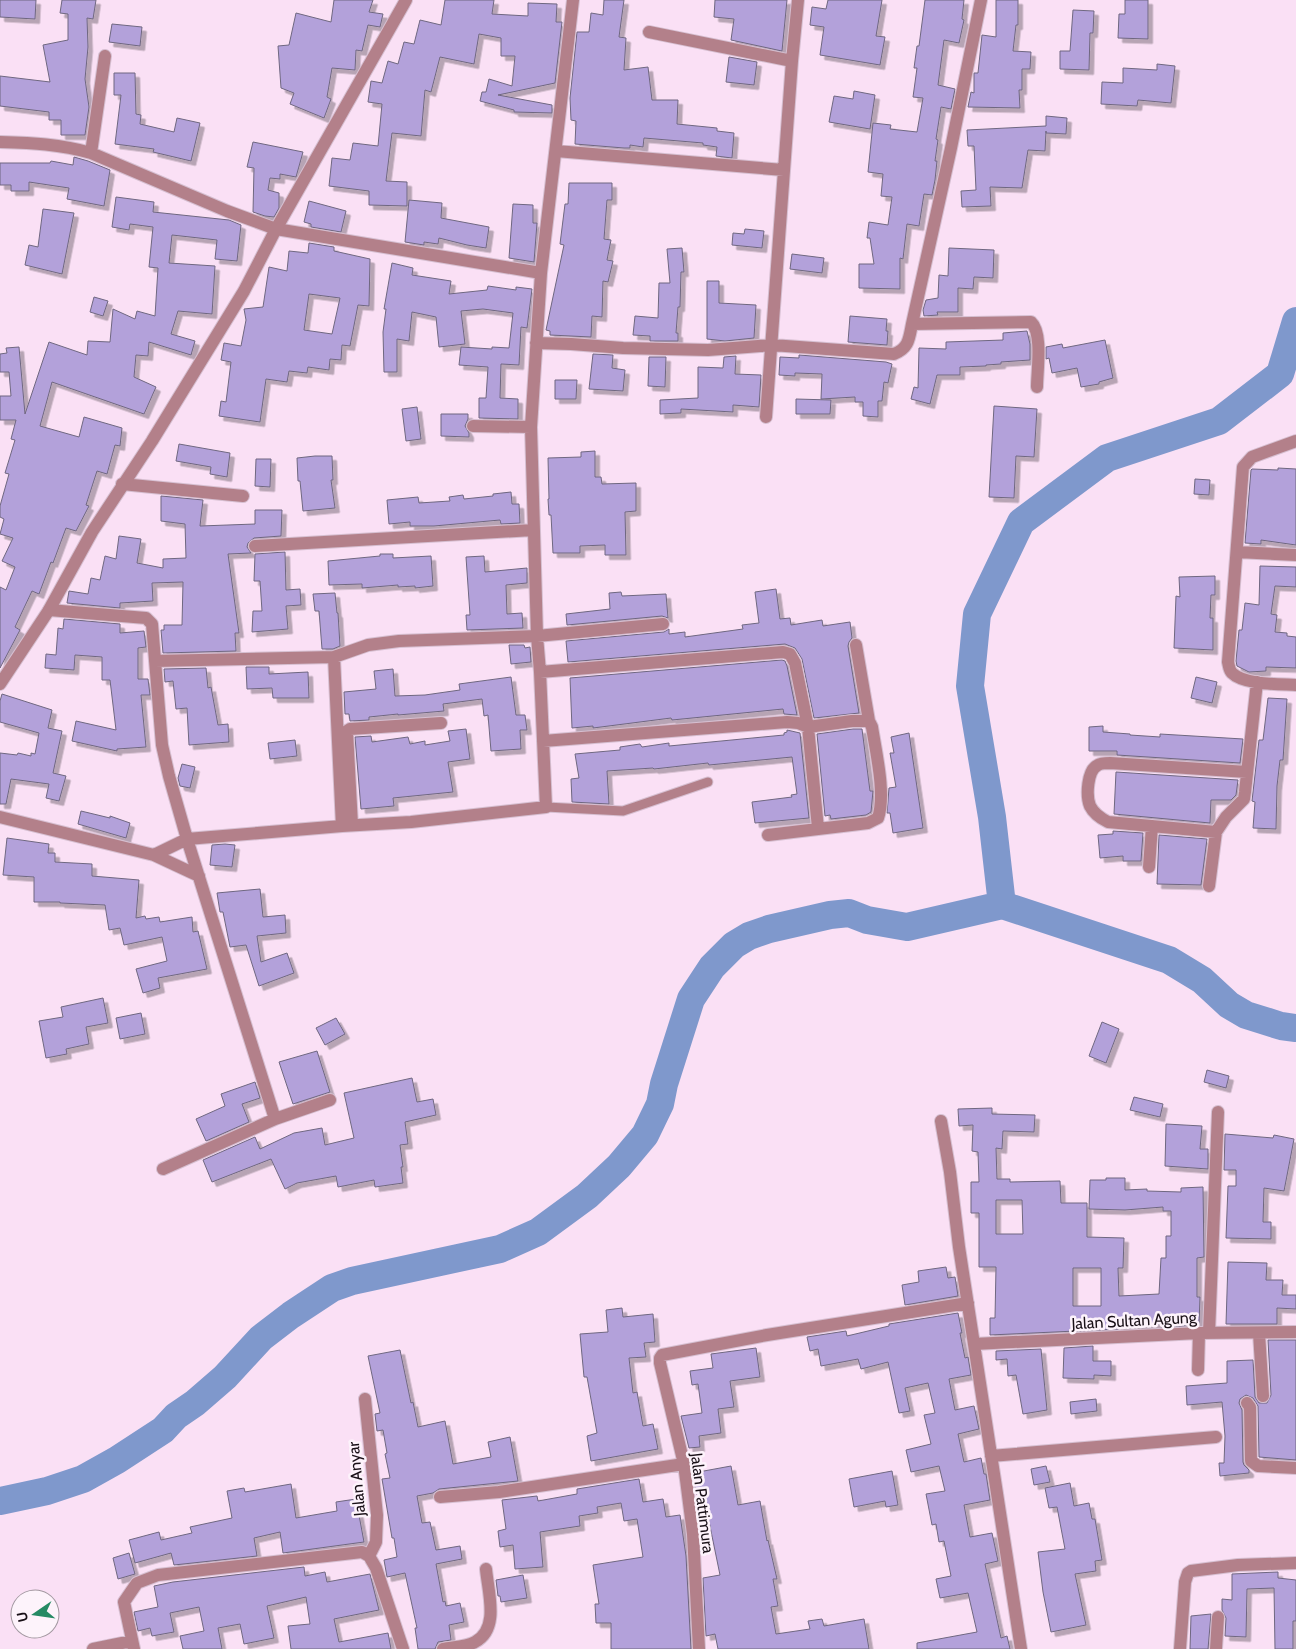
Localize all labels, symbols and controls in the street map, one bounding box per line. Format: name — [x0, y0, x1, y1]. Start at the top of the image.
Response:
street label: Jalan Sultan Agung — [1070, 1308, 1198, 1333]
street label: Jalan Anyar — [344, 1440, 369, 1518]
street label: Jalan Pattimura — [687, 1451, 718, 1555]
north arrow — [10, 1589, 60, 1639]
text: U — [12, 1610, 32, 1624]

